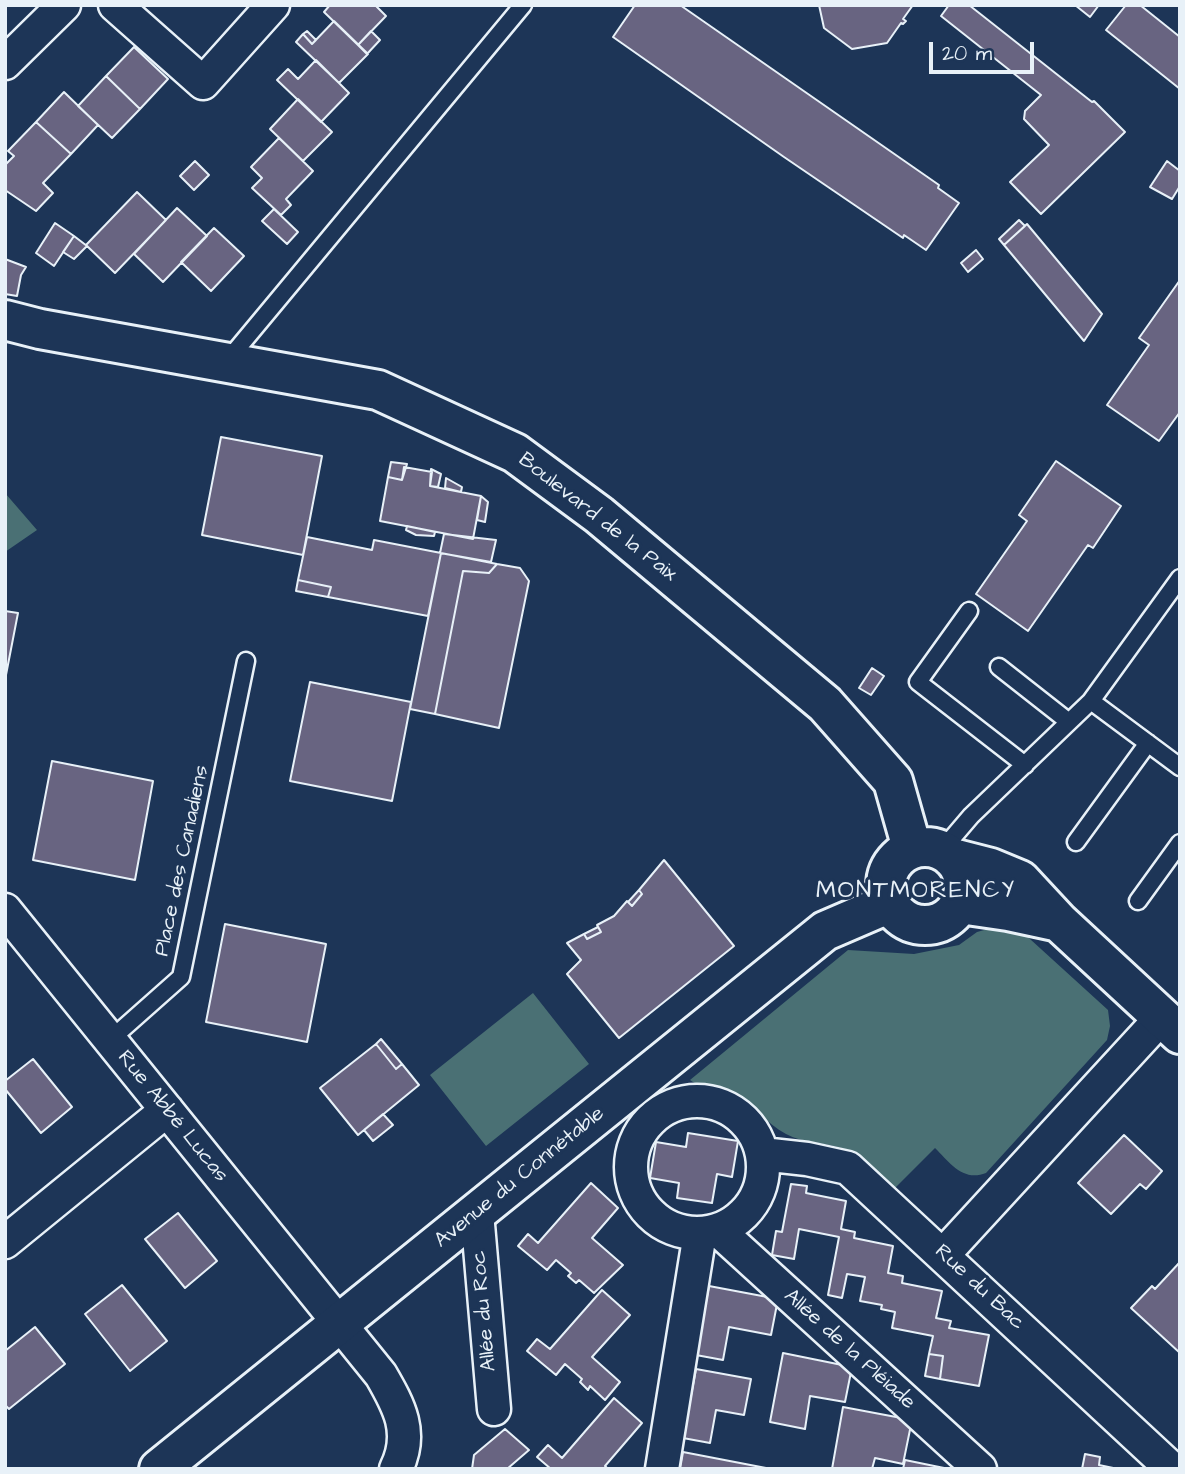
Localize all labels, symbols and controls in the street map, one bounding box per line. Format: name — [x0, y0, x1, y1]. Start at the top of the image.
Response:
scale bar — [933, 28, 1038, 72]
text: 20 m — [942, 39, 992, 68]
street label: Boulevard de la Paix — [513, 448, 681, 588]
street label: Place des Canadiens — [150, 763, 216, 959]
district label: MONTMORENCY — [817, 878, 1015, 906]
street label: Rue Abbé Lucas — [111, 1046, 233, 1188]
street label: Avenue du Connétable — [430, 1102, 610, 1254]
street label: Rue du Bac — [929, 1240, 1029, 1336]
street label: Allée du Roc — [467, 1250, 503, 1372]
street label: Allée de la Pléiade — [778, 1284, 920, 1416]

